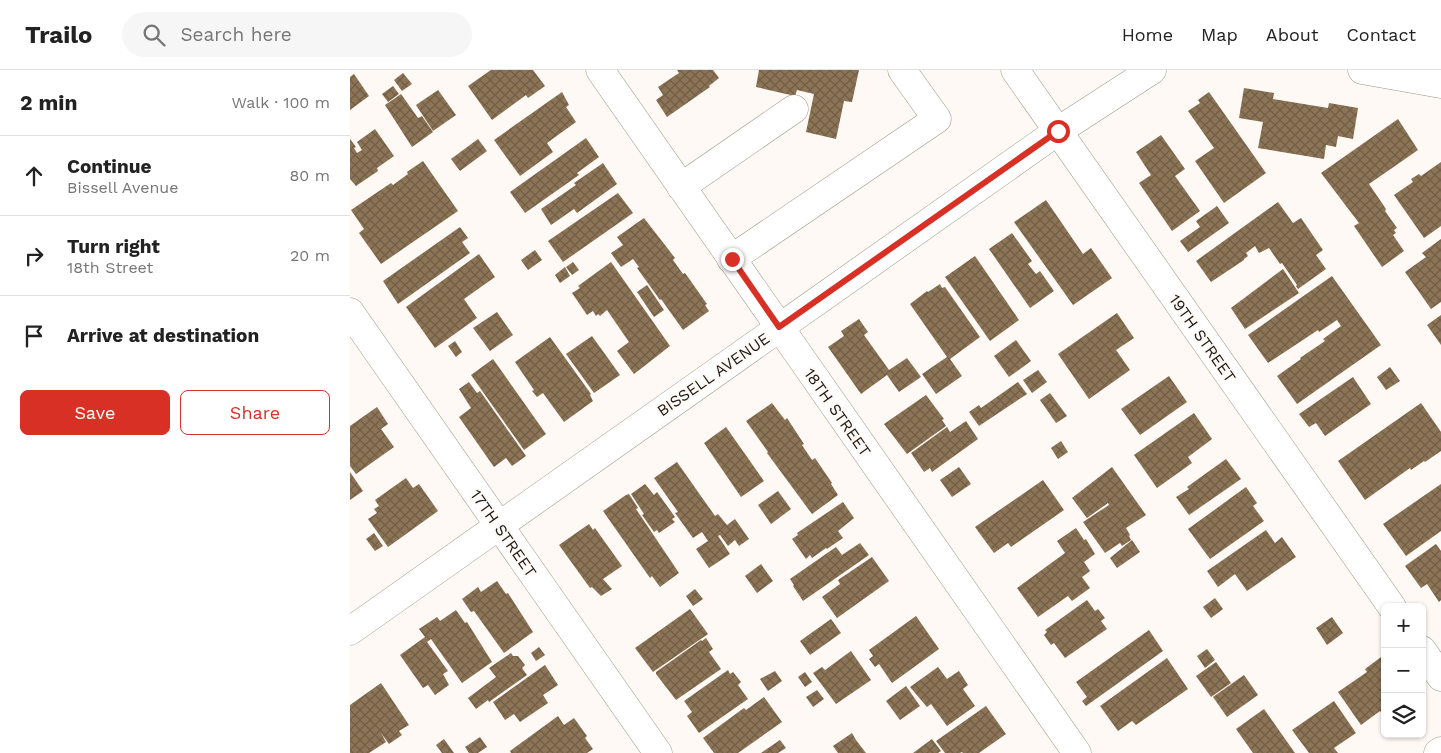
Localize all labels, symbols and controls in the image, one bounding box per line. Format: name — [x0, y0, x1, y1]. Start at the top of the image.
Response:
search box — [122, 12, 472, 57]
text: Trailo — [25, 21, 92, 49]
icon: search — [140, 21, 168, 49]
text: Search here — [180, 23, 292, 46]
text: Home — [1122, 24, 1173, 45]
text: Map — [1201, 24, 1238, 45]
text: About — [1266, 24, 1318, 45]
text: Contact — [1346, 24, 1416, 45]
text: 2 min — [20, 90, 77, 115]
text: Walk · 100 m — [232, 93, 330, 112]
route start — [1047, 120, 1070, 143]
text: Continue — [67, 155, 151, 178]
icon: ahead — [20, 162, 48, 190]
text: 80 m — [289, 166, 330, 185]
text: Bissell Avenue — [67, 178, 178, 197]
text: Turn right — [67, 235, 160, 258]
icon: right — [20, 242, 48, 270]
text: 20 m — [290, 246, 330, 265]
route end — [721, 248, 744, 271]
text: 18th Street — [67, 258, 153, 277]
street label: 19TH STREET — [1165, 291, 1240, 386]
icon: arrive — [20, 322, 48, 350]
text: Arrive at destination — [67, 324, 259, 347]
street label: BISSELL AVENUE — [653, 329, 773, 420]
street label: 18TH STREET — [800, 365, 875, 460]
button: Save — [20, 390, 170, 435]
button: Share — [180, 390, 330, 435]
street label: 17TH STREET — [466, 486, 541, 581]
map controls — [1381, 603, 1426, 738]
button: + — [1381, 603, 1426, 648]
button: − — [1381, 648, 1426, 693]
button: layers — [1381, 693, 1426, 738]

